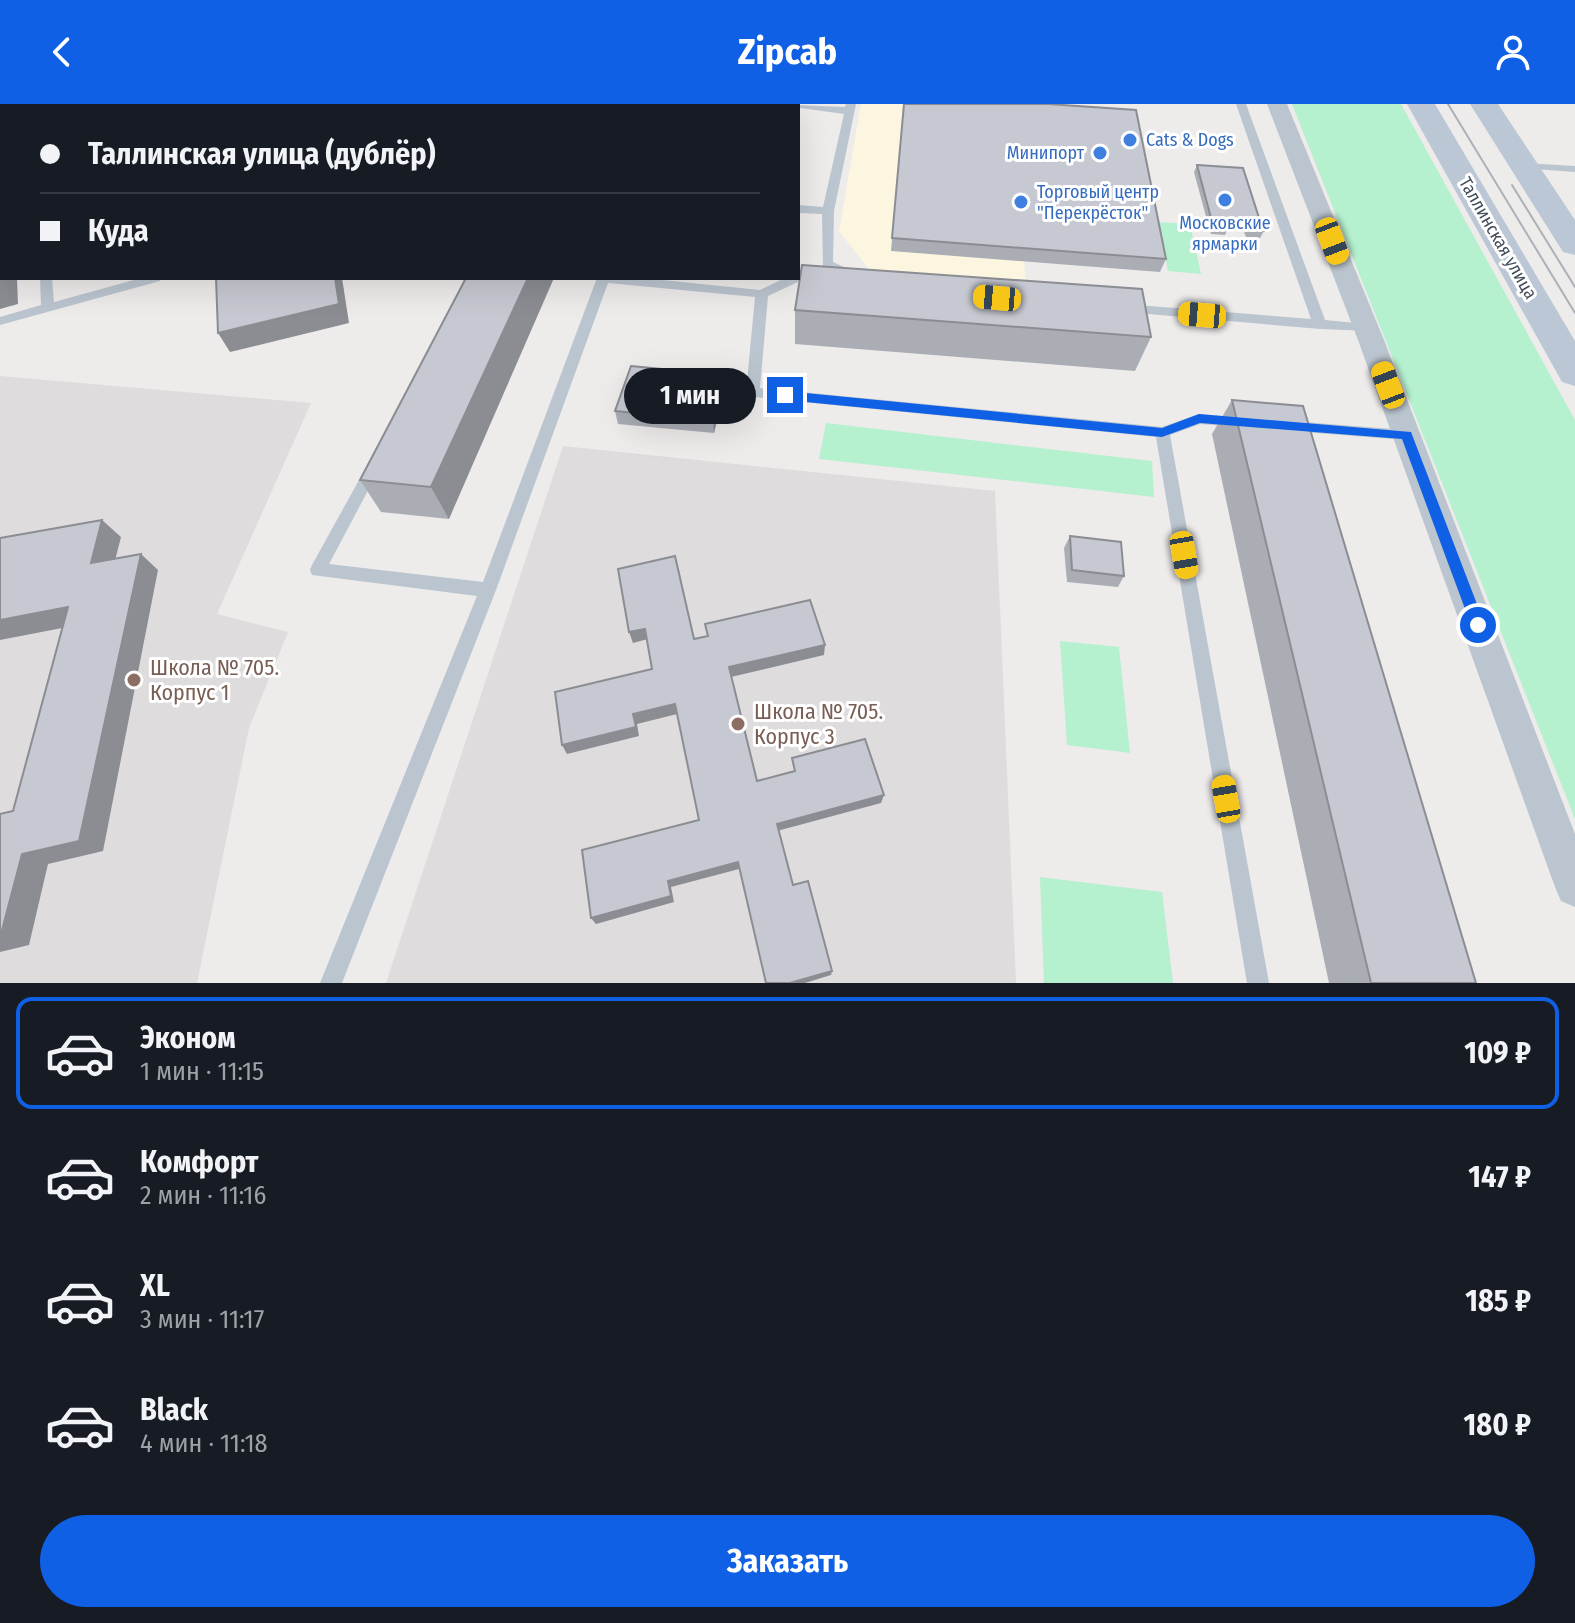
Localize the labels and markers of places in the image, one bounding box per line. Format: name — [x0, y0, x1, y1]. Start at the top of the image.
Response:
place label: Cats & Dogs — [1146, 129, 1234, 151]
marker: Cats & Dogs — [1121, 131, 1139, 149]
place label: Минипорт — [1007, 142, 1085, 164]
marker: Минипорт — [1091, 144, 1109, 162]
place label: Торговый центр "Перекрёсток" — [1037, 181, 1159, 224]
marker: Московские ярмарки — [1216, 191, 1234, 209]
marker: Торговый центр "Перекрёсток" — [1012, 193, 1030, 211]
place label: Московские ярмарки — [1179, 212, 1271, 255]
place label: Школа № 705. Корпус 1 — [150, 654, 279, 706]
marker: Школа № 705. Корпус 1 — [125, 671, 143, 689]
place label: Школа № 705. Корпус 3 — [754, 698, 883, 750]
marker: Школа № 705. Корпус 3 — [729, 715, 747, 733]

